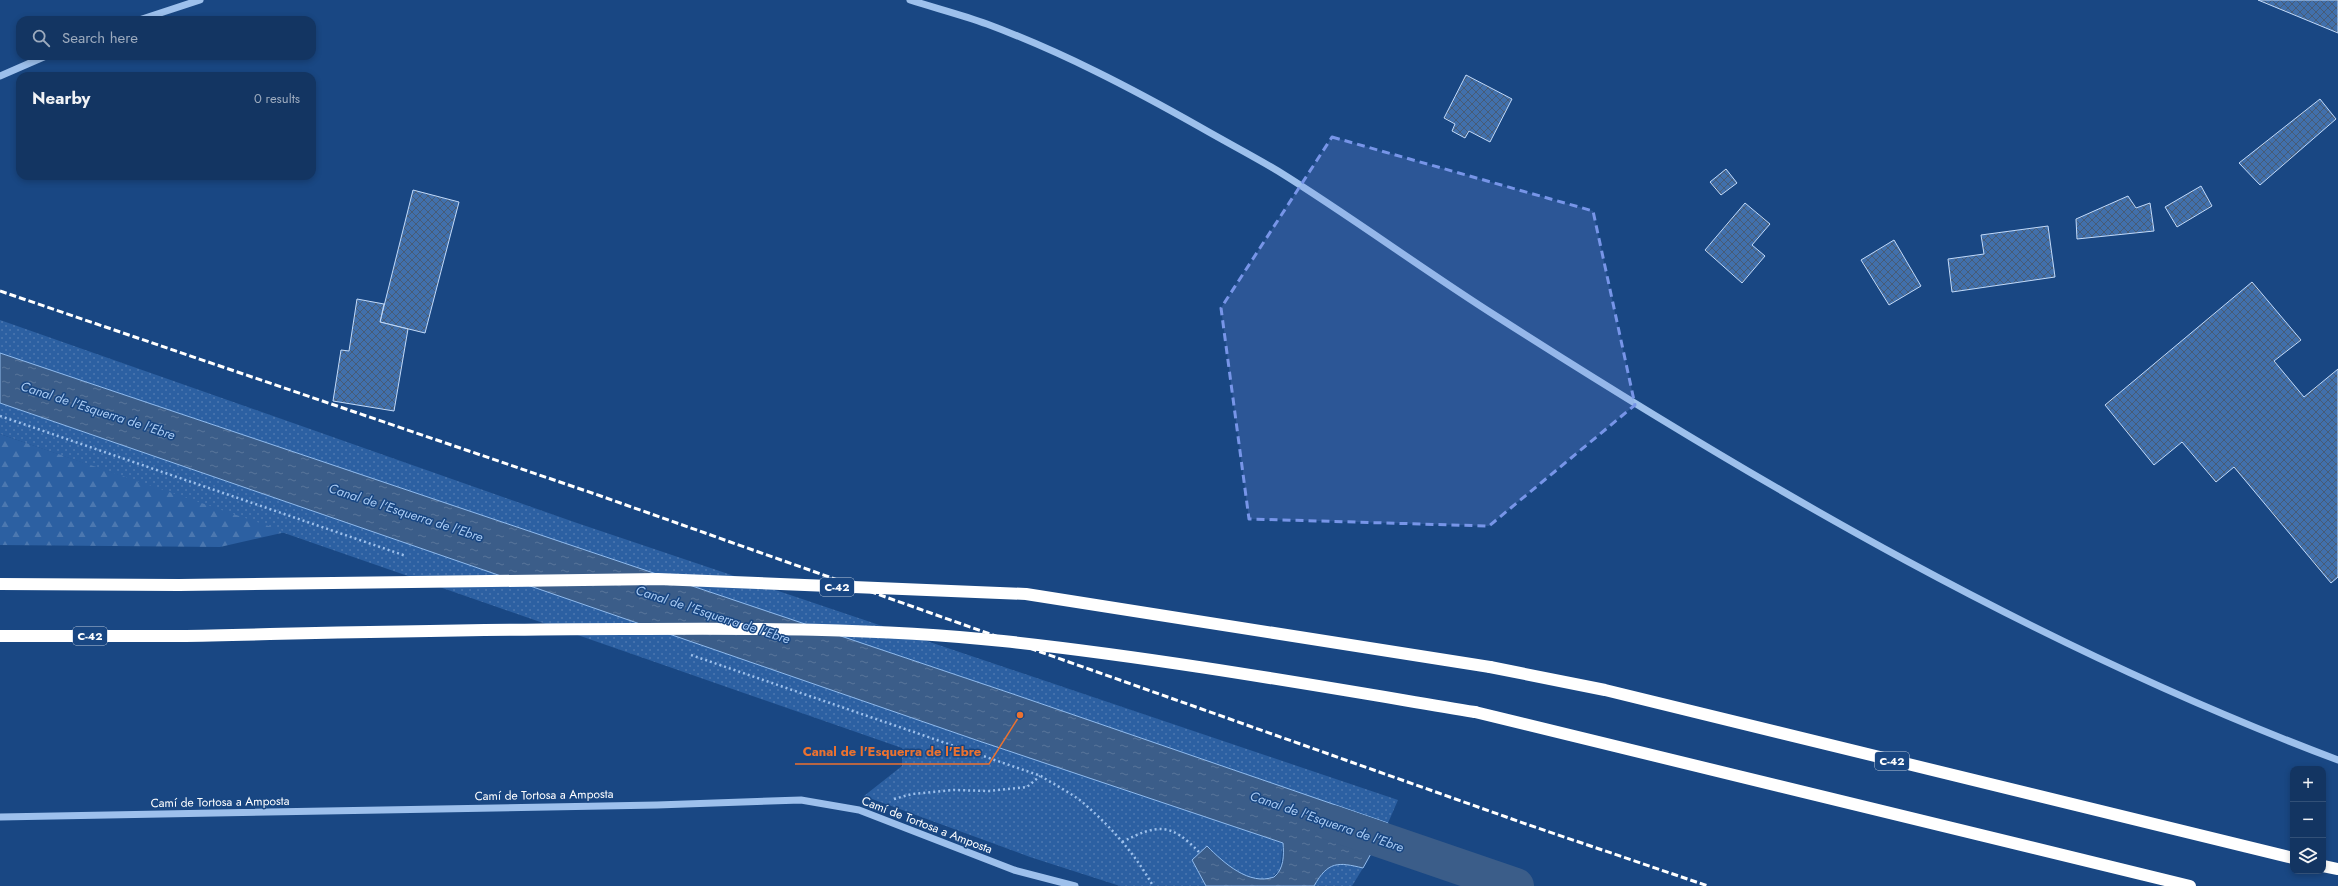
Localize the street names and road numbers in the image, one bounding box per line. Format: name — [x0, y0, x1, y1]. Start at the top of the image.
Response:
road number: C-42 — [820, 578, 854, 596]
road number: C-42 — [73, 627, 107, 645]
road number: C-42 — [1875, 752, 1909, 770]
street label: Camí de Tortosa a Amposta — [474, 785, 614, 805]
street label: Camí de Tortosa a Amposta — [150, 792, 290, 812]
street label: Camí de Tortosa a Amposta — [859, 792, 995, 858]

